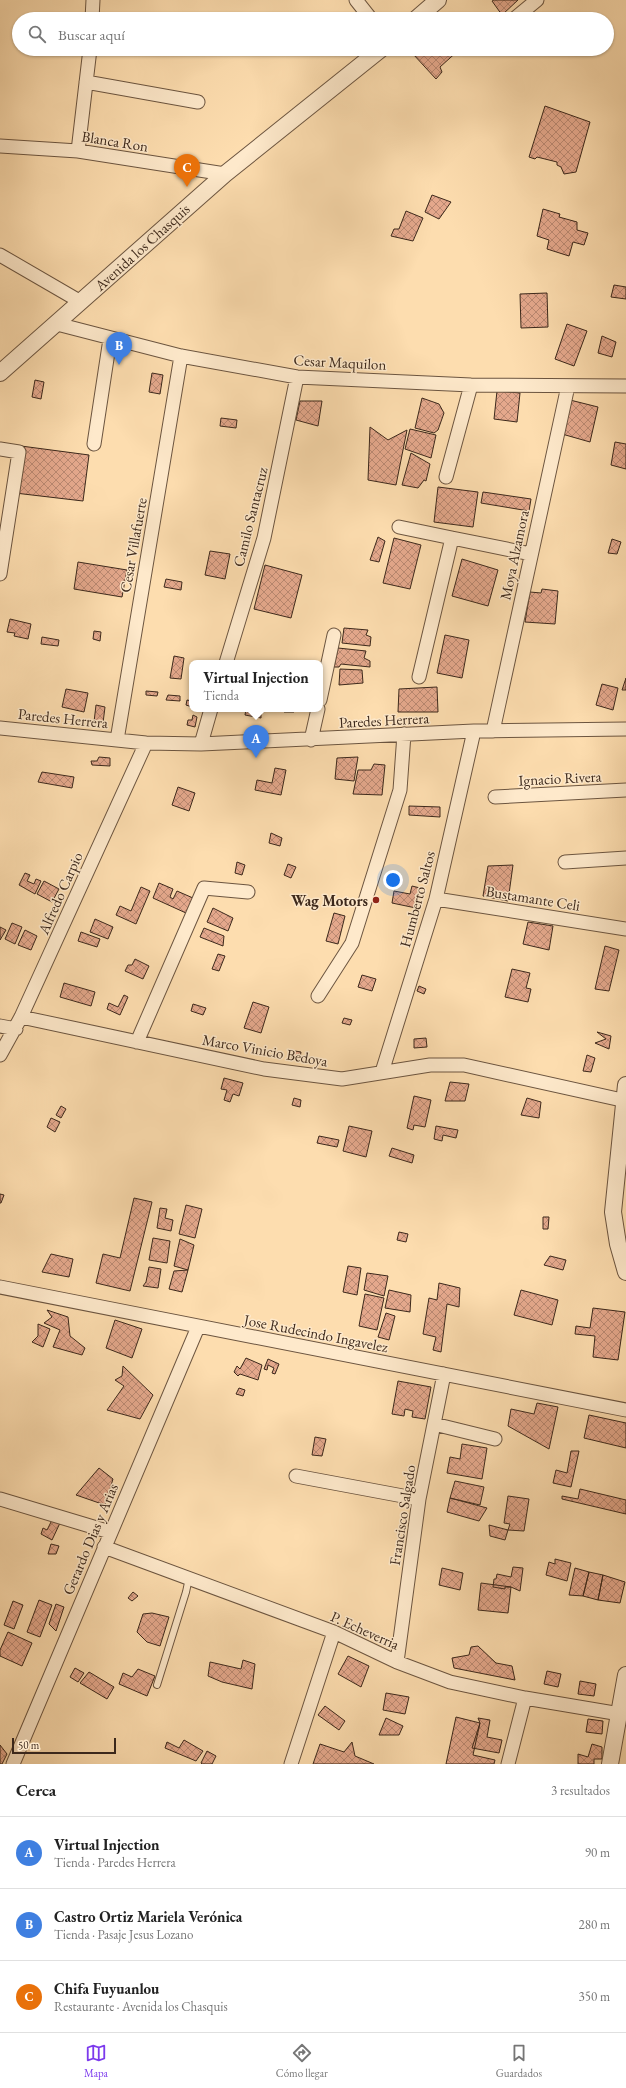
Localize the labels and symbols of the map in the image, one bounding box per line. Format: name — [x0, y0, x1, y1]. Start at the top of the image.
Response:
street label: Blanca Ron — [80, 126, 150, 156]
pin: C — [174, 154, 200, 187]
street label: Avenida los Chasquis — [90, 199, 194, 296]
pin: B — [106, 332, 132, 365]
street label: Cesar Maquilon — [293, 350, 387, 374]
street label: Camilo Santacruz — [228, 465, 272, 569]
street label: Cesar Villafuerte — [115, 496, 151, 594]
street label: Moya Alzamora — [495, 508, 533, 602]
street label: Paredes Herrera — [17, 704, 109, 732]
street label: Paredes Herrera — [338, 708, 430, 732]
pin: A — [243, 725, 269, 758]
street label: Ignacio Rivera — [518, 766, 602, 790]
street label: Alfredo Carpio — [33, 849, 87, 938]
street label: Humberto Saltos — [395, 849, 439, 949]
your location — [383, 870, 403, 890]
street label: Bustamante Celi — [485, 881, 582, 915]
place label: Wag Motors — [291, 891, 368, 910]
marker: Wag Motors — [371, 895, 381, 905]
street label: Marco Vinicio Bedoya — [201, 1030, 329, 1070]
street label: Jose Rudecindo Ingavelez — [240, 1309, 390, 1356]
street label: Francisco Salgado — [385, 1463, 419, 1567]
street label: Gerardo Dias y Arias — [58, 1480, 122, 1598]
street label: P. Echeverria — [328, 1606, 402, 1654]
scale bar — [12, 1736, 116, 1755]

